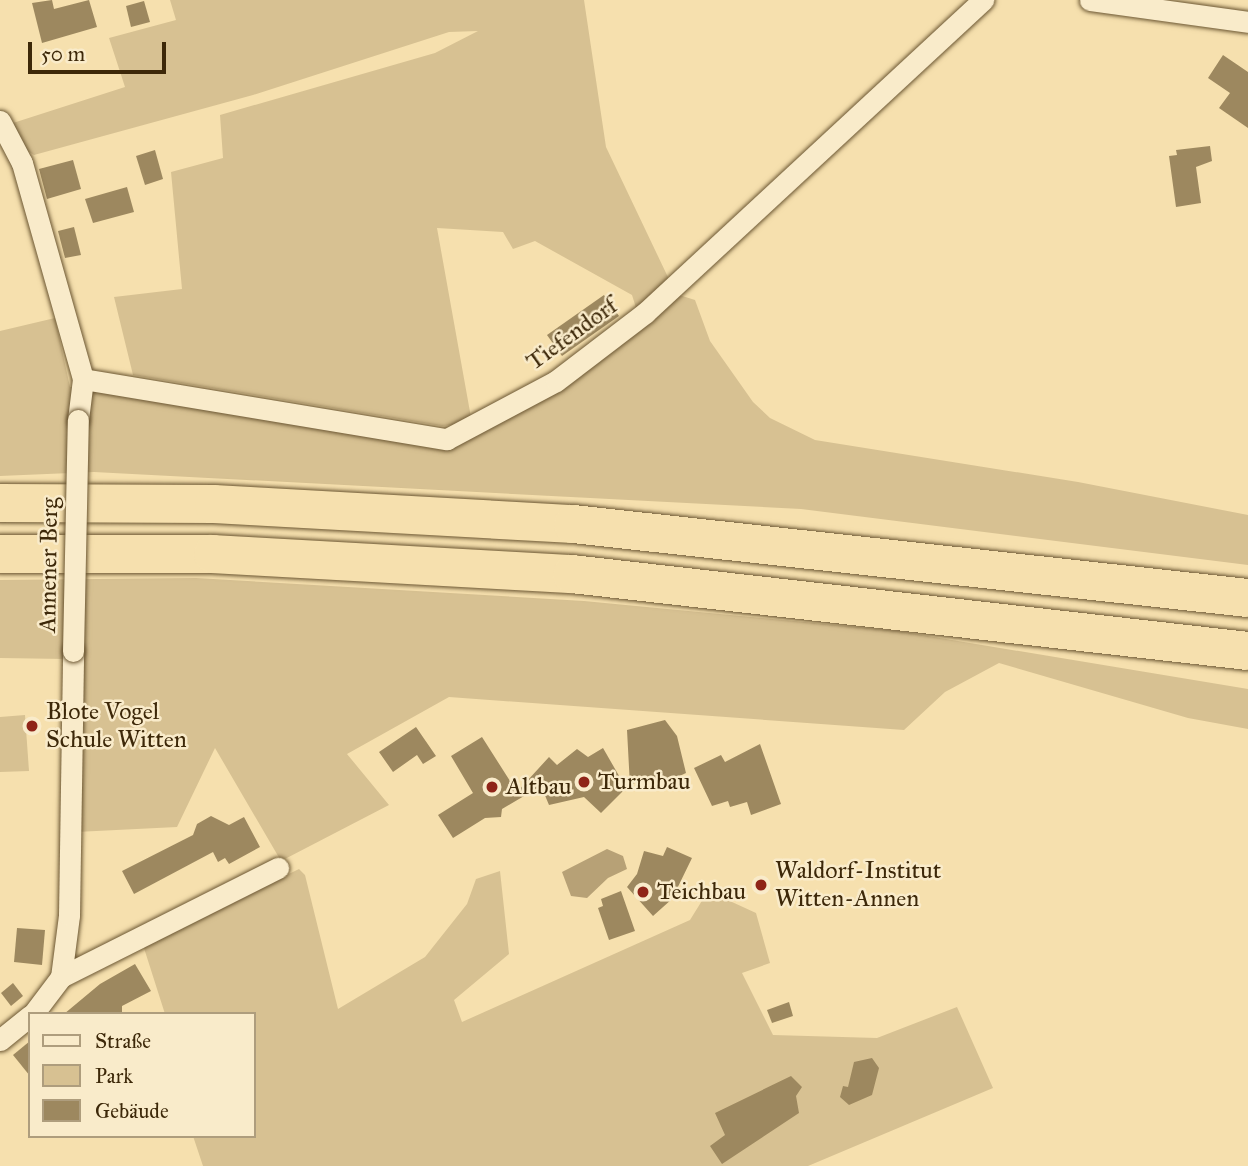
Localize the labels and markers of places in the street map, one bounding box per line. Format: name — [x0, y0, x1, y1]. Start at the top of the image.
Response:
place label: Blote Vogel Schule Witten — [46, 698, 187, 754]
marker: Blote Vogel Schule Witten — [24, 718, 40, 734]
place label: Turmbau — [598, 768, 690, 796]
place label: Altbau — [506, 773, 572, 801]
marker: Turmbau — [576, 774, 592, 790]
marker: Altbau — [484, 779, 500, 795]
place label: Waldorf-Institut Witten-Annen — [775, 857, 941, 913]
marker: Waldorf-Institut Witten-Annen — [753, 877, 769, 893]
place label: Teichbau — [657, 878, 746, 906]
marker: Teichbau — [635, 884, 651, 900]

